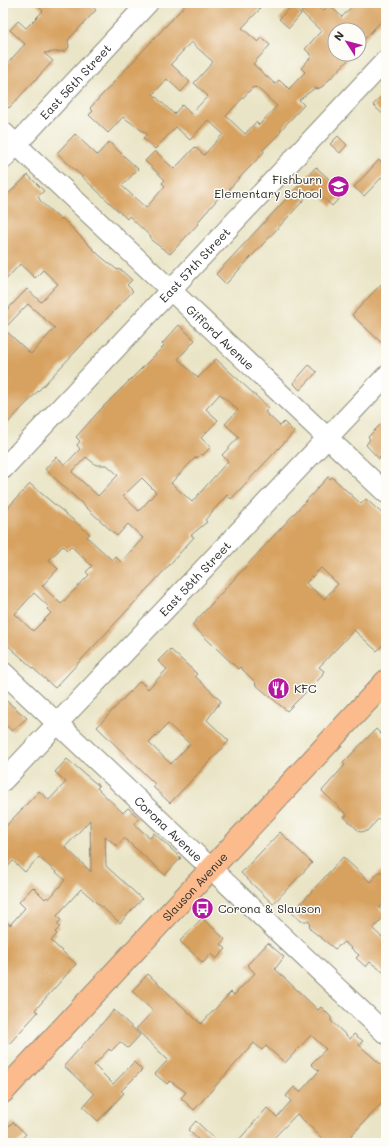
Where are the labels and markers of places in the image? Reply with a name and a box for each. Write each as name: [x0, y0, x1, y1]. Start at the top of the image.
place label: Fishburn Elementary School: [214, 171, 322, 201]
school or university icon: Fishburn Elementary School: [325, 173, 351, 199]
restaurant icon: KFC: [265, 675, 291, 701]
place label: KFC: [294, 680, 317, 696]
bus stop icon: Corona & Slauson: [190, 895, 216, 921]
place label: Corona & Slauson: [218, 900, 321, 916]

